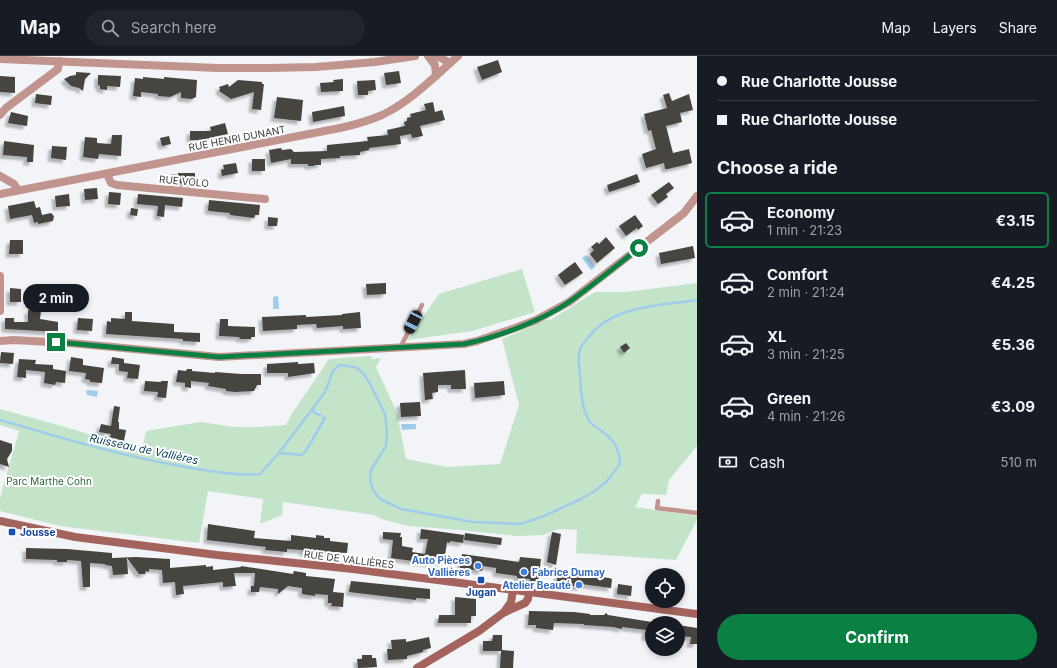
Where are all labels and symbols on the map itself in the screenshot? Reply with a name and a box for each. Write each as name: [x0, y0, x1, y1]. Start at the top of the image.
street label: RUE HENRI DUNANT: [187, 123, 287, 153]
street label: RUE VOLO: [159, 173, 210, 189]
route start: [630, 239, 648, 257]
callout: 2 min: [23, 284, 89, 312]
car: [402, 309, 424, 335]
route end: [47, 333, 65, 351]
water label: Ruisseau de Vallières: [88, 431, 200, 467]
park label: Parc Marthe Cohn: [6, 475, 92, 487]
place label: Jousse: [20, 526, 55, 538]
marker: Jousse: [7, 527, 17, 537]
street label: RUE DE VALLIÈRES: [303, 547, 395, 570]
place label: Auto Pièces Vallières: [412, 554, 470, 578]
marker: Auto Pièces Vallières: [473, 561, 483, 571]
place label: Fabrice Dumay: [532, 566, 605, 579]
marker: Fabrice Dumay: [519, 567, 529, 577]
marker: Jugan: [476, 575, 486, 585]
place label: Atelier Beauté: [502, 579, 571, 591]
marker: Atelier Beauté: [574, 580, 584, 590]
place label: Jugan: [466, 586, 496, 599]

